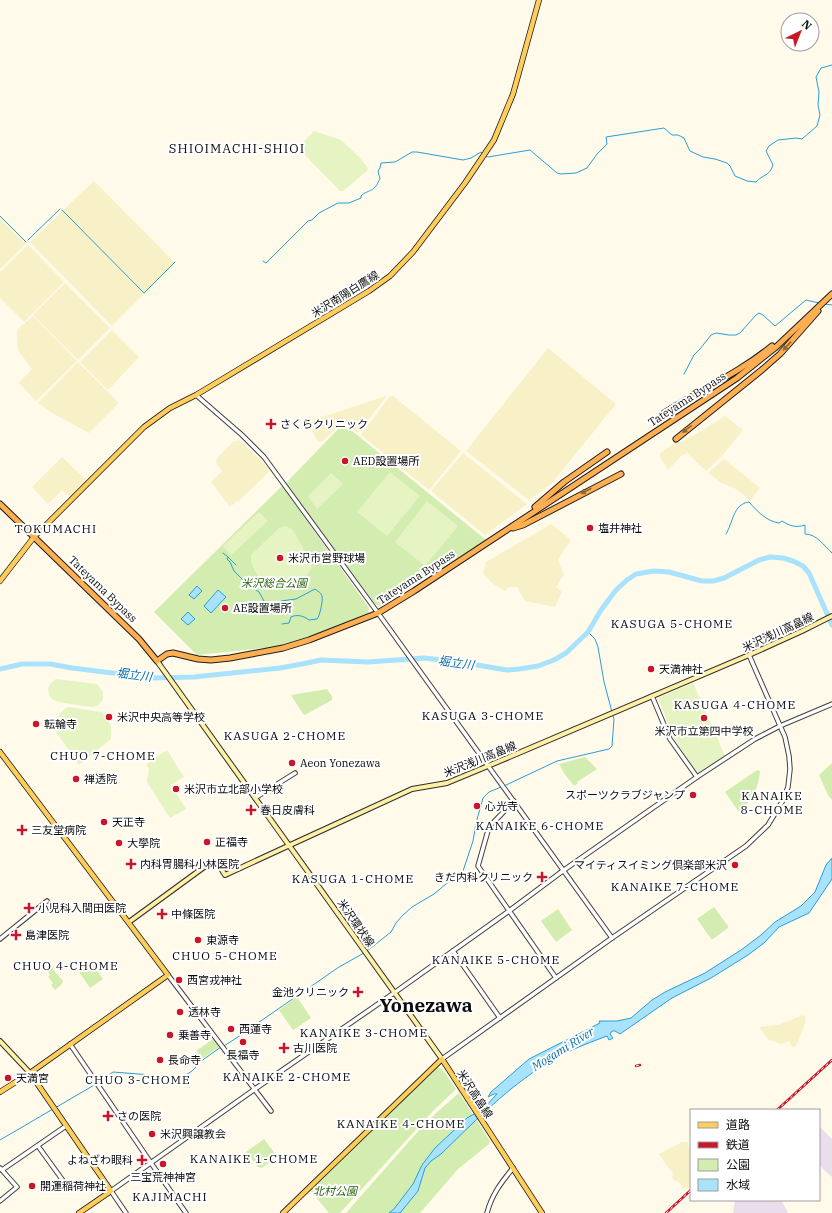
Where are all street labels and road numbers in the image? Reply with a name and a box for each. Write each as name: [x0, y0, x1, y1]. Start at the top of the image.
street label: 米沢南陽白鷹線: [309, 268, 381, 320]
street label: Tateyama Bypass: [646, 369, 728, 429]
street label: Tateyama Bypass: [375, 547, 457, 607]
street label: Tateyama Bypass: [66, 553, 140, 625]
street label: 米沢浅川高畠線: [740, 609, 816, 655]
street label: 米沢浅川高畠線: [442, 738, 518, 780]
street label: 米沢環状線: [334, 896, 378, 950]
street label: 米沢高畠線: [454, 1067, 496, 1121]

